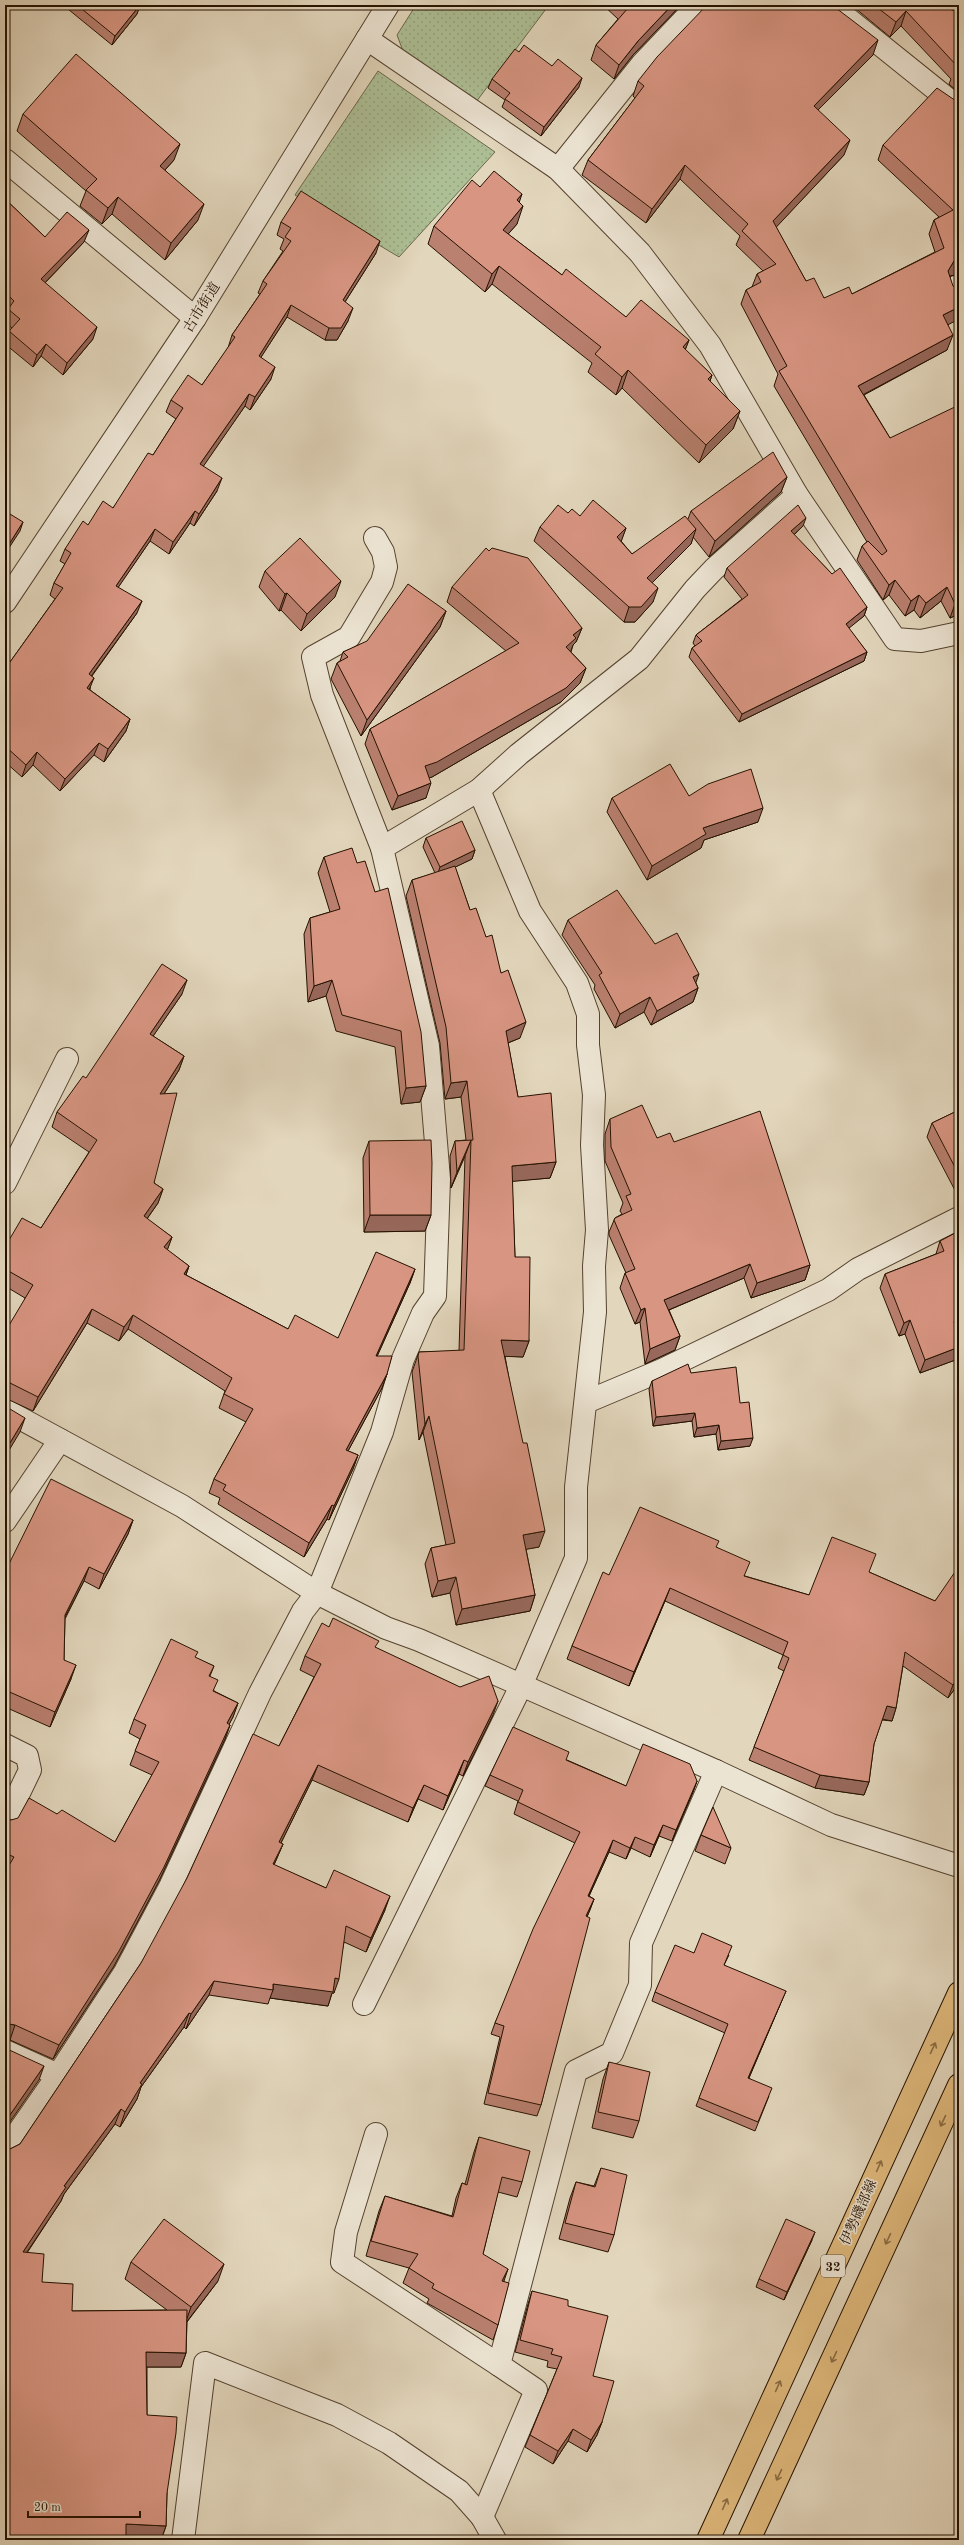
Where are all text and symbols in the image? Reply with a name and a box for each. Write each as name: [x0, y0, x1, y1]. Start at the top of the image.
street label: 古市街道: [180, 280, 223, 335]
one-way arrow: [930, 2042, 937, 2054]
one-way arrow: [939, 2114, 946, 2126]
one-way arrow: [875, 2160, 883, 2172]
street label: 伊勢磯部線: [837, 2177, 880, 2247]
one-way arrow: [884, 2232, 891, 2244]
road number: 32: [821, 2255, 845, 2277]
one-way arrow: [830, 2350, 837, 2362]
one-way arrow: [775, 2381, 783, 2393]
one-way arrow: [775, 2468, 782, 2480]
scale bar: [28, 2493, 140, 2519]
one-way arrow: [721, 2499, 729, 2511]
text: 20 m: [34, 2502, 61, 2514]

